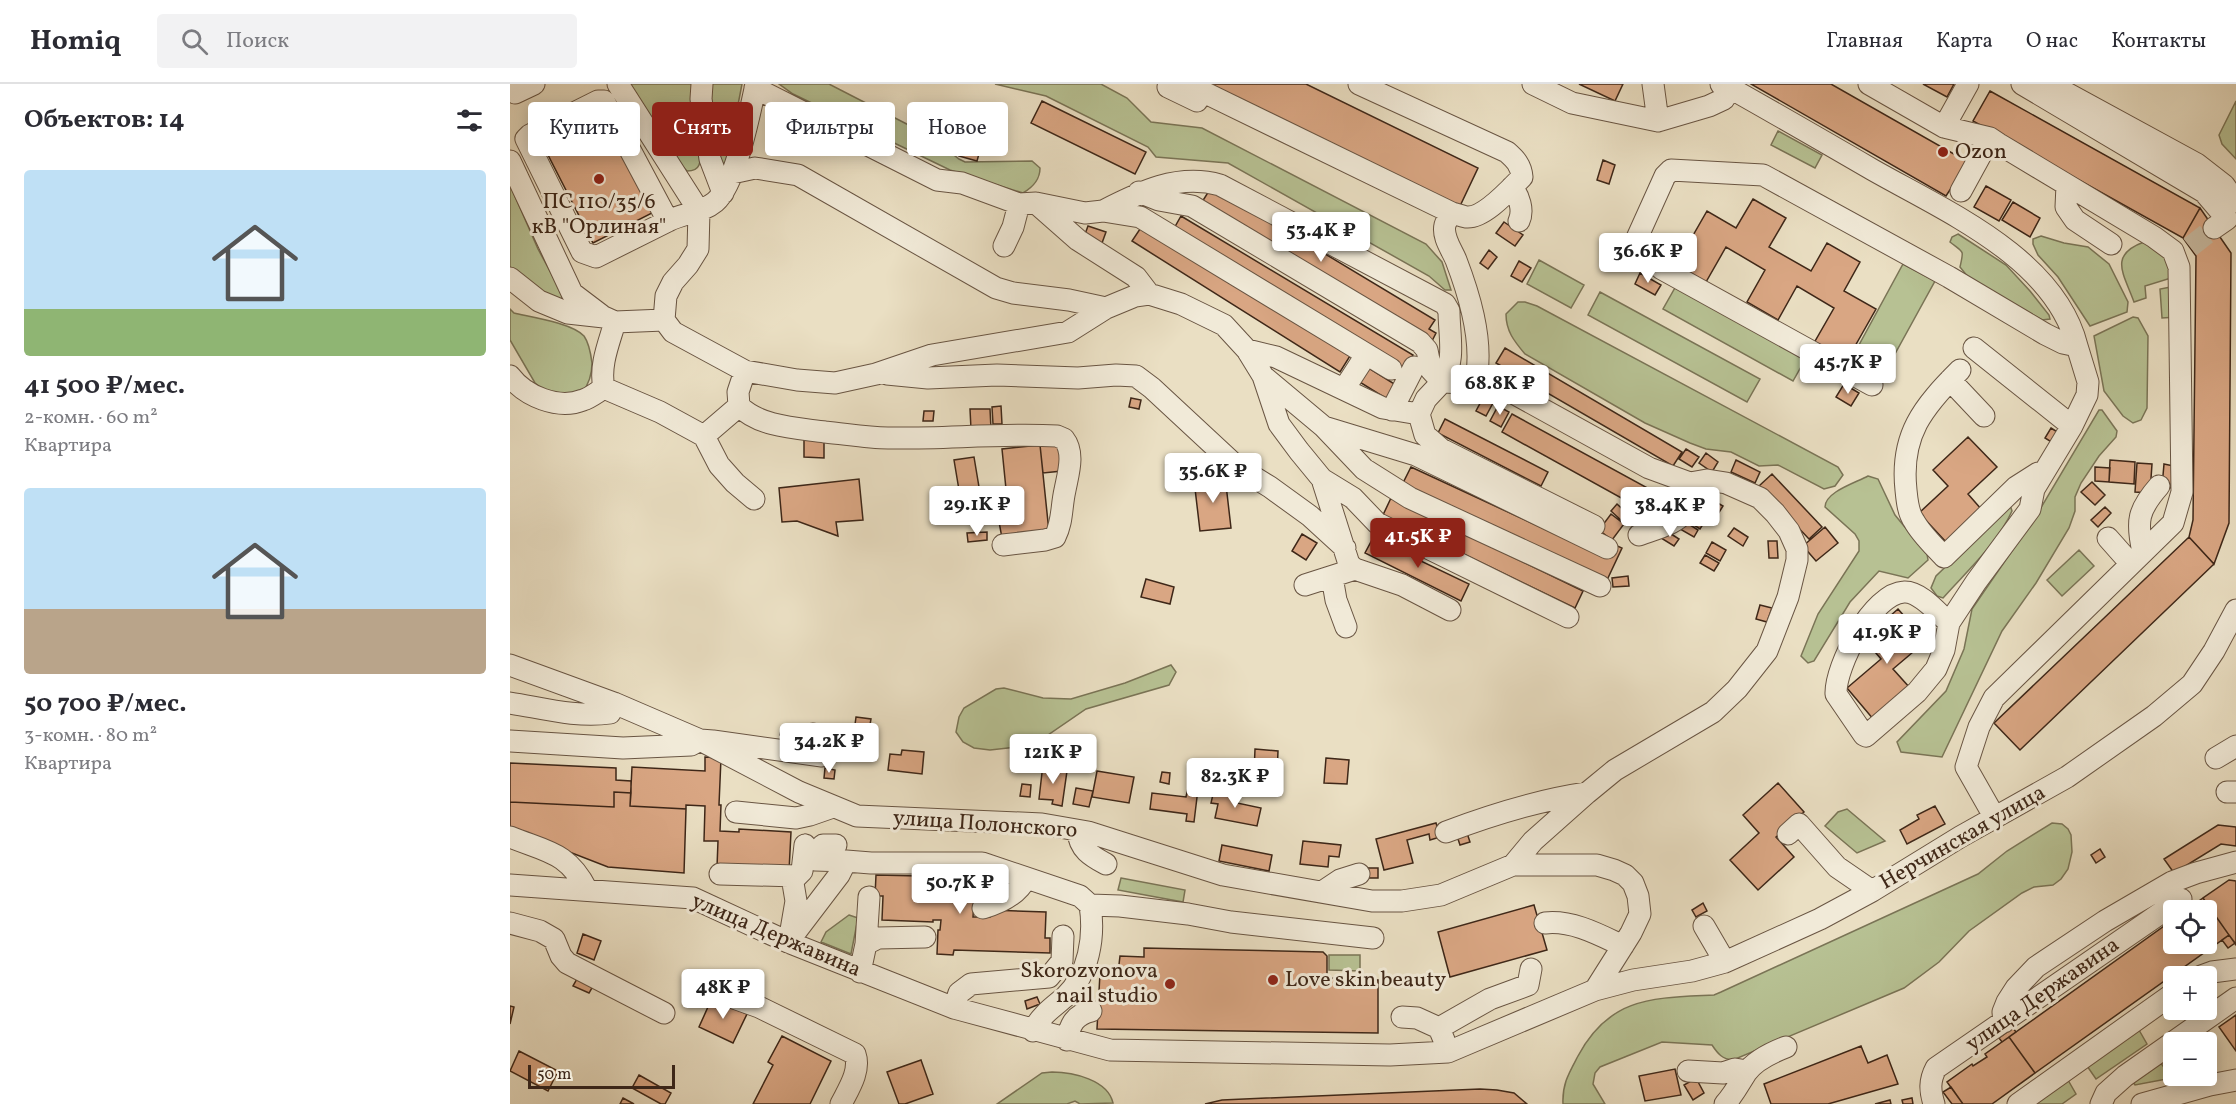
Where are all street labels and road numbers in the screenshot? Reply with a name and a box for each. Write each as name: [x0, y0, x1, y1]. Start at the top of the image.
street label: Нерчинская улица: [1874, 778, 2052, 898]
street label: улица Полонского: [892, 803, 1078, 847]
street label: улица Державина: [686, 886, 866, 986]
street label: улица Державина: [1960, 930, 2126, 1060]

